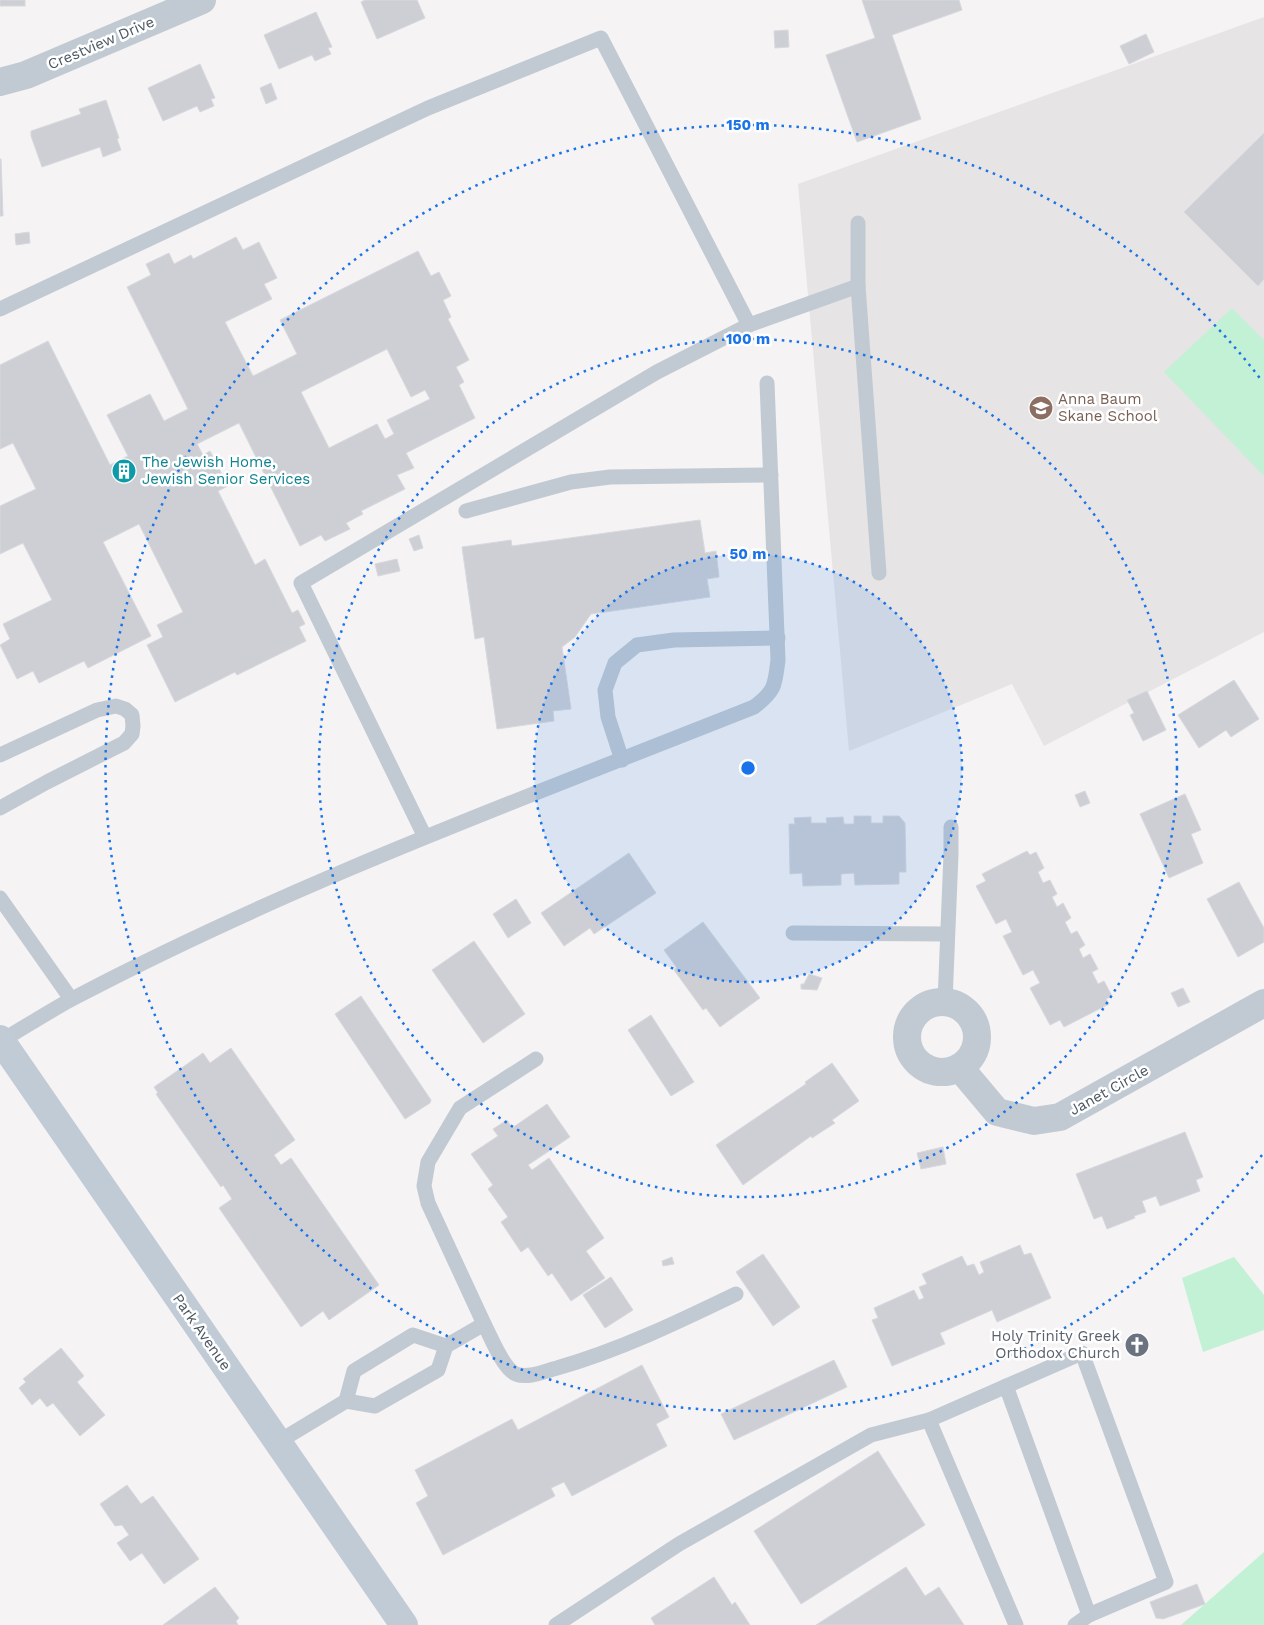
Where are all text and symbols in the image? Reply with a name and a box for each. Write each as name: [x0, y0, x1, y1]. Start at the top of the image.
street label: Crestview Drive: [45, 12, 157, 74]
text: 150 m: [726, 116, 770, 134]
text: 100 m: [726, 330, 770, 348]
place label: Anna Baum Skane School: [1058, 390, 1158, 425]
school or university icon: Anna Baum Skane School: [1028, 395, 1054, 421]
place label: The Jewish Home, Jewish Senior Services: [142, 453, 310, 488]
building icon: The Jewish Home, Jewish Senior Services: [111, 458, 137, 484]
text: 50 m: [730, 545, 766, 563]
centre of rings: [739, 759, 757, 777]
street label: Janet Circle: [1066, 1061, 1152, 1119]
street label: Park Avenue: [169, 1290, 235, 1374]
place label: Holy Trinity Greek Orthodox Church: [991, 1327, 1120, 1362]
church icon: Holy Trinity Greek Orthodox Church: [1124, 1332, 1150, 1358]

